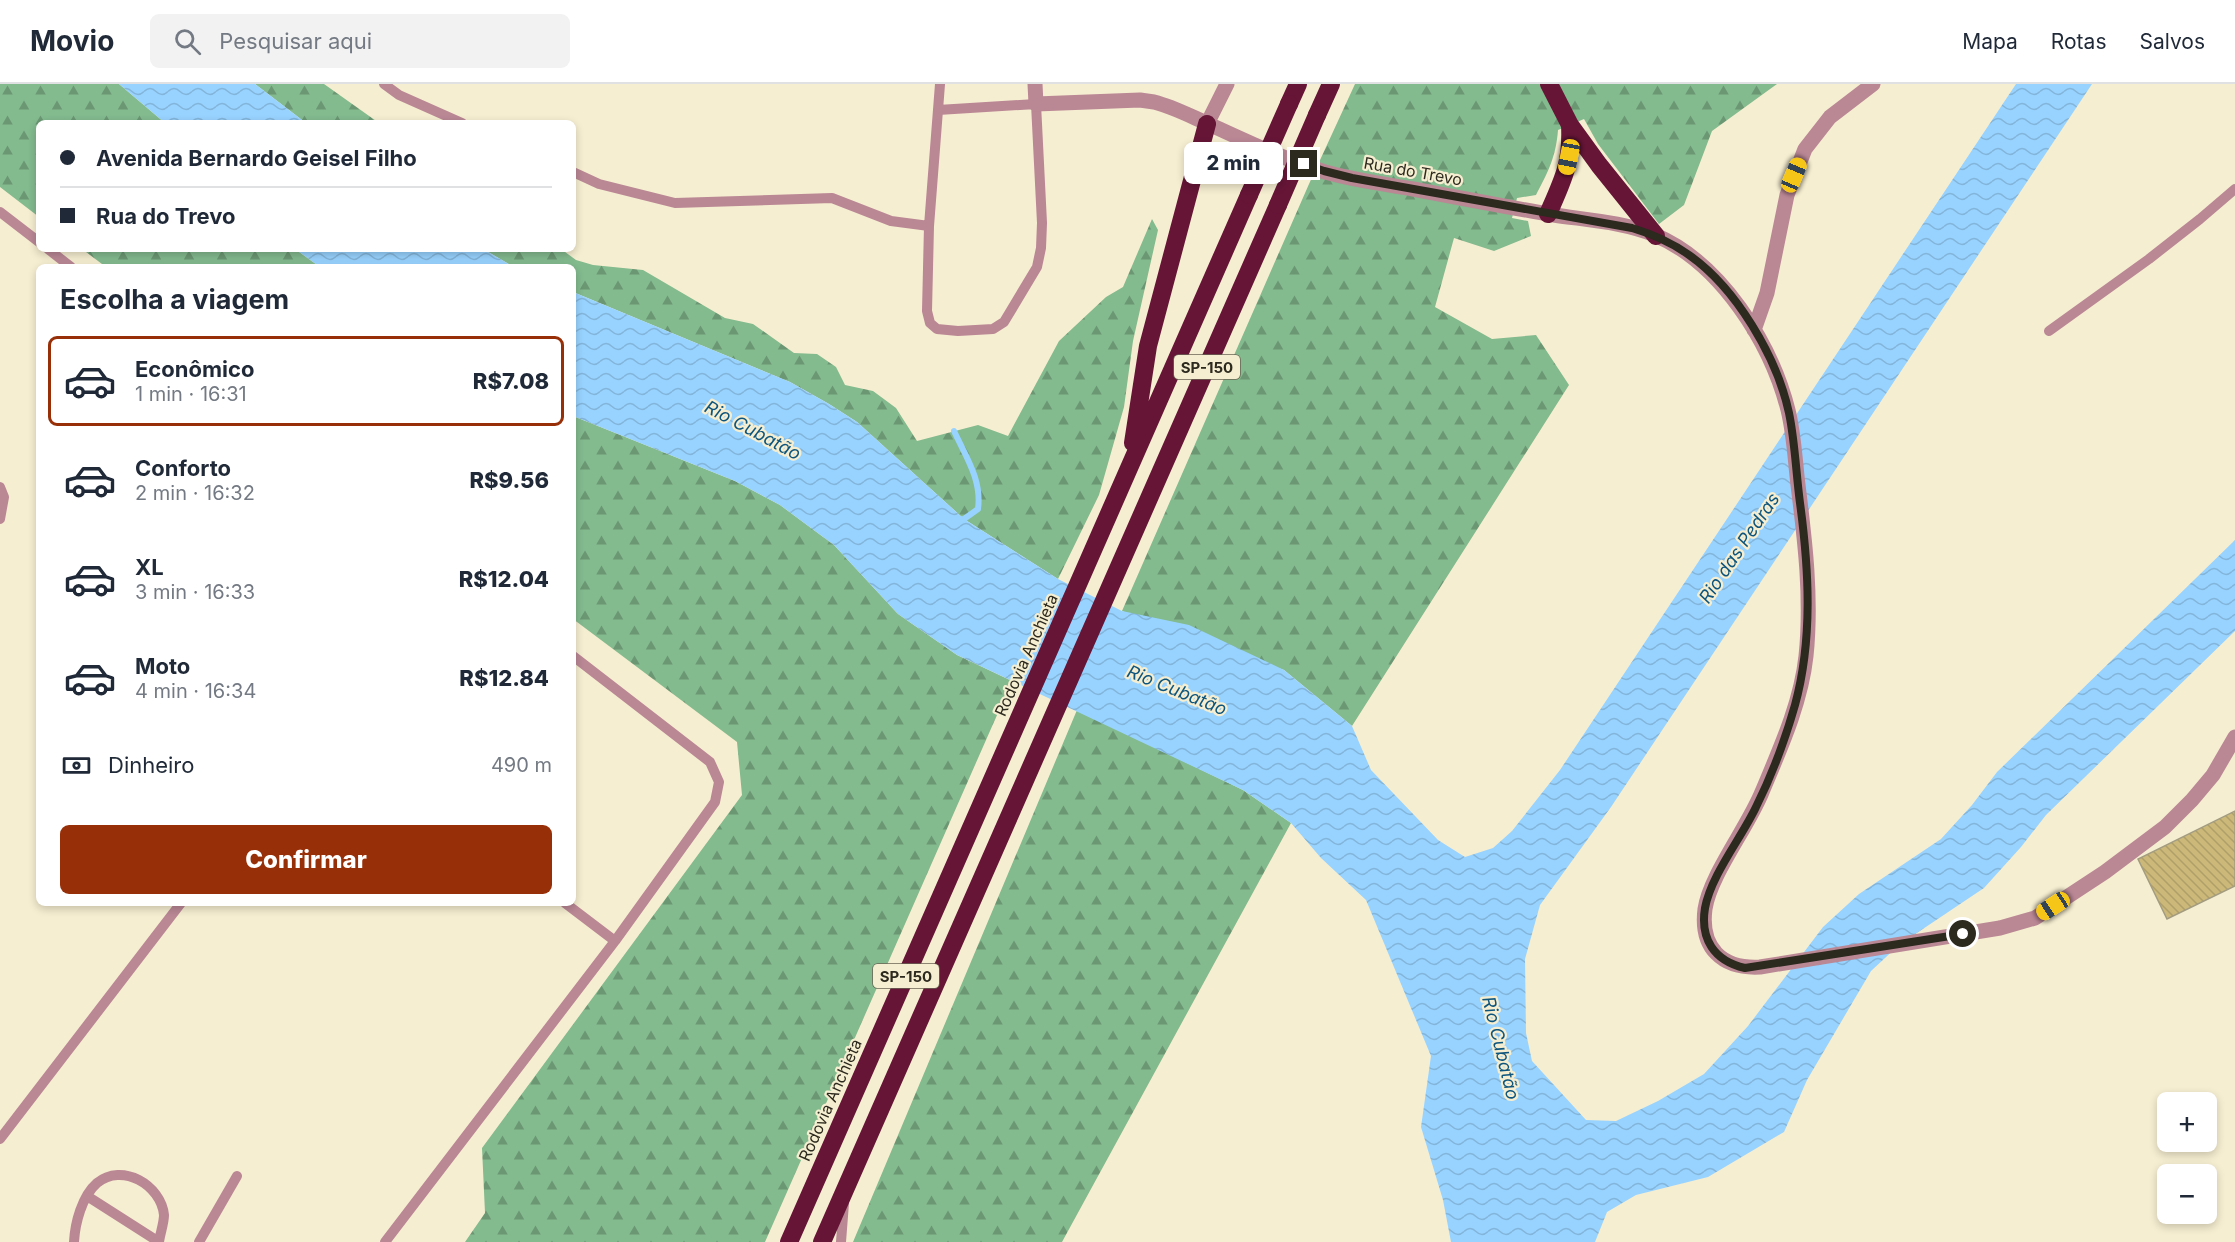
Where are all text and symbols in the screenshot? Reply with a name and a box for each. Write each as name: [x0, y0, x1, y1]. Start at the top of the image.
search box: [150, 14, 570, 68]
text: Movio: [30, 24, 114, 58]
icon: search: [171, 25, 204, 58]
text: Pesquisar aqui: [219, 28, 372, 54]
text: Mapa: [1962, 29, 2018, 54]
text: Rotas: [2051, 29, 2106, 54]
text: Salvos: [2139, 29, 2205, 54]
car: [1557, 138, 1581, 176]
callout: 2 min: [1184, 143, 1283, 185]
text: Avenida Bernardo Geisel Filho: [96, 145, 417, 171]
route end: [1290, 150, 1317, 177]
text: 2 min: [1206, 151, 1261, 175]
street label: Rua do Trevo: [1362, 153, 1464, 189]
car: [1779, 155, 1809, 195]
text: Rua do Trevo: [96, 203, 236, 229]
text: Escolha a viagem: [60, 283, 289, 316]
icon: car: [63, 354, 117, 408]
road number: SP-150: [1174, 355, 1240, 379]
text: Econômico: [135, 356, 254, 382]
text: R$7.08: [473, 368, 549, 394]
text: 1 min · 16:31: [135, 382, 247, 406]
water label: Rio Cubatão: [701, 396, 805, 464]
icon: car: [63, 453, 117, 507]
text: Conforto: [135, 455, 231, 481]
text: R$9.56: [469, 467, 549, 493]
text: 2 min · 16:32: [135, 481, 255, 505]
water label: Rio das Pedras: [1694, 489, 1784, 607]
icon: car: [63, 552, 117, 606]
text: XL: [135, 554, 164, 580]
text: R$12.04: [459, 566, 549, 592]
text: 3 min · 16:33: [135, 580, 255, 604]
street label: Rodovia Anchieta: [990, 591, 1062, 719]
icon: car: [63, 651, 117, 705]
text: Moto: [135, 653, 190, 679]
water label: Rio Cubatão: [1124, 660, 1230, 720]
text: R$12.84: [459, 665, 549, 691]
text: 4 min · 16:34: [135, 679, 256, 703]
icon: cash: [60, 749, 93, 782]
text: Dinheiro: [108, 752, 194, 778]
text: 490 m: [491, 753, 552, 777]
button: Confirmar: [60, 825, 552, 894]
car: [2033, 889, 2073, 923]
route start: [1949, 920, 1976, 947]
road number: SP-150: [873, 964, 939, 988]
water label: Rio Cubatão: [1478, 994, 1524, 1102]
street label: Rodovia Anchieta: [794, 1036, 866, 1164]
map controls: [2157, 1092, 2217, 1224]
button: +: [2157, 1092, 2217, 1152]
button: −: [2157, 1164, 2217, 1224]

